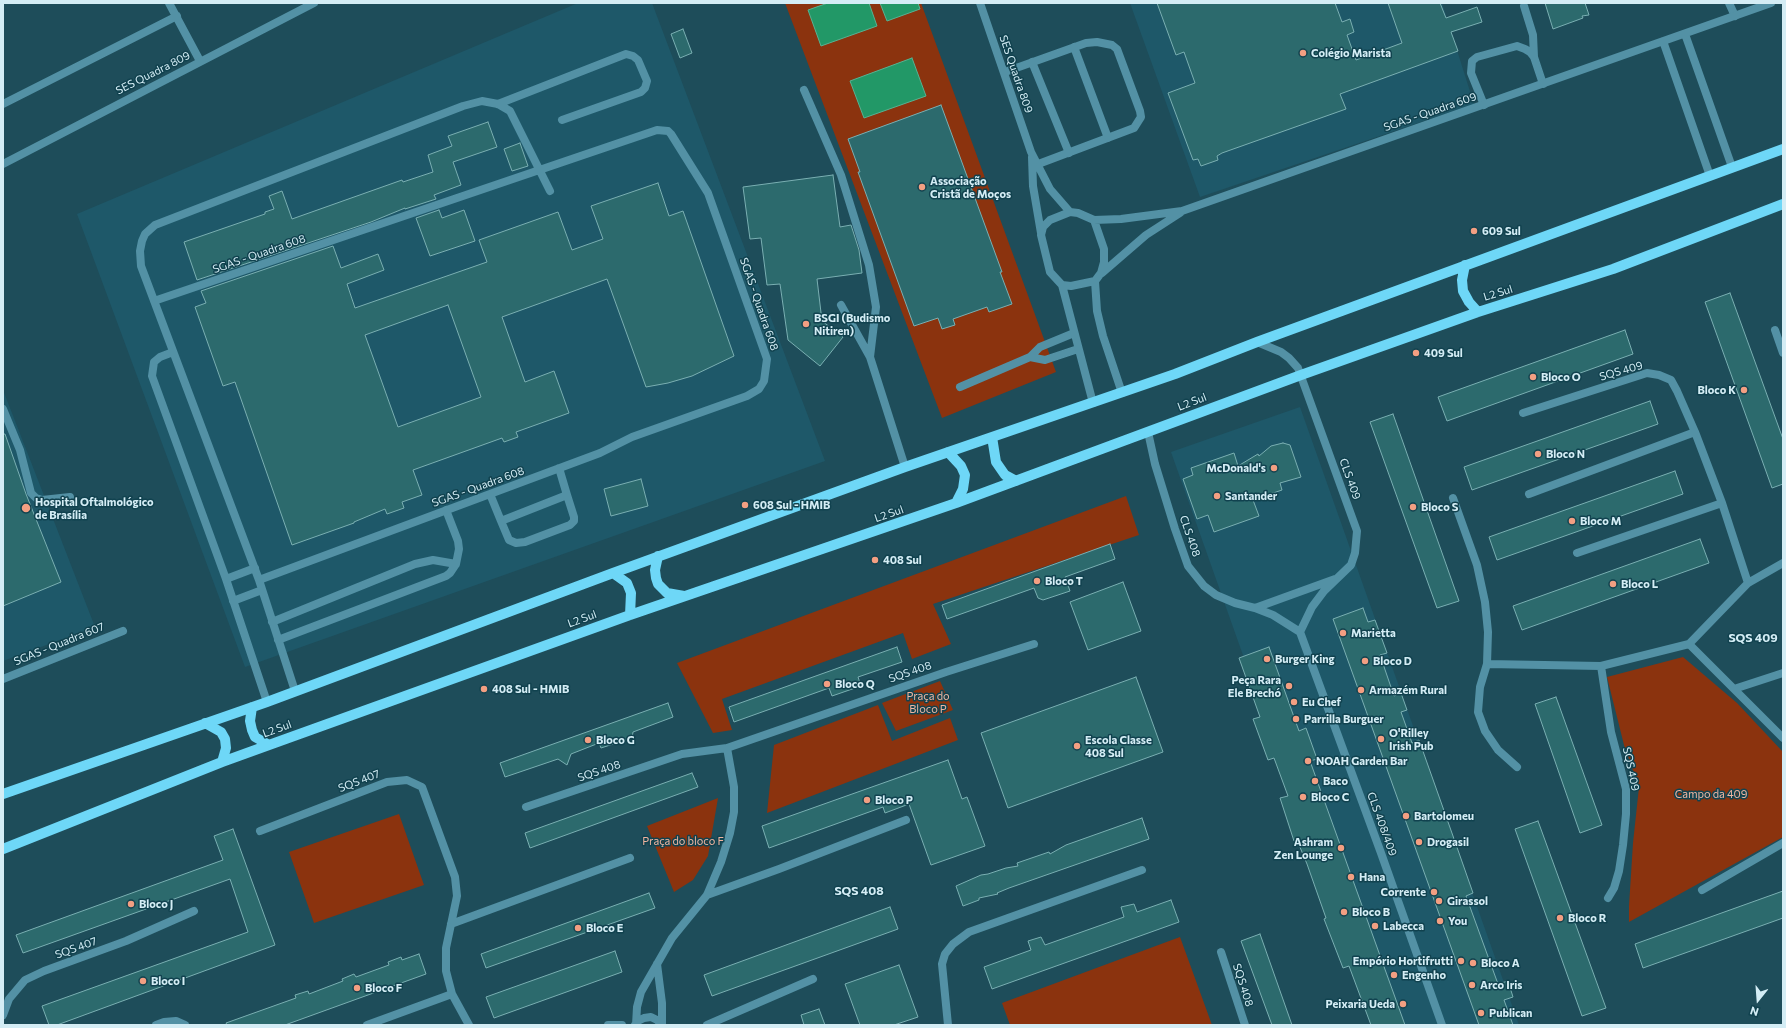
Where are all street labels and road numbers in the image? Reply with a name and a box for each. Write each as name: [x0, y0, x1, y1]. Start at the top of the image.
street label: SES Quadra 809: [997, 33, 1035, 115]
street label: SES Quadra 809: [114, 49, 192, 97]
street label: SGAS - Quadra 609: [1382, 90, 1478, 134]
street label: SGAS - Quadra 608: [211, 232, 307, 276]
street label: SGAS - Quadra 608: [737, 256, 781, 352]
street label: L2 Sul: [1482, 282, 1514, 304]
street label: SQS 409: [1598, 359, 1644, 383]
street label: L2 Sul: [1176, 390, 1208, 414]
street label: CLS 409: [1336, 457, 1364, 501]
street label: SGAS - Quadra 608: [430, 464, 526, 510]
street label: L2 Sul: [873, 503, 905, 525]
street label: CLS 408: [1177, 514, 1203, 558]
street label: L2 Sul: [566, 608, 598, 630]
street label: SGAS - Quadra 607: [12, 620, 106, 668]
street label: SQS 408: [887, 659, 933, 685]
street label: L2 Sul: [261, 718, 293, 740]
street label: SQS 409: [1620, 746, 1642, 792]
street label: SQS 408: [576, 758, 622, 784]
street label: SQS 407: [336, 767, 382, 795]
street label: CLS 408/409: [1364, 790, 1400, 858]
street label: SQS 407: [53, 934, 99, 962]
street label: SQS 408: [1230, 962, 1256, 1008]

